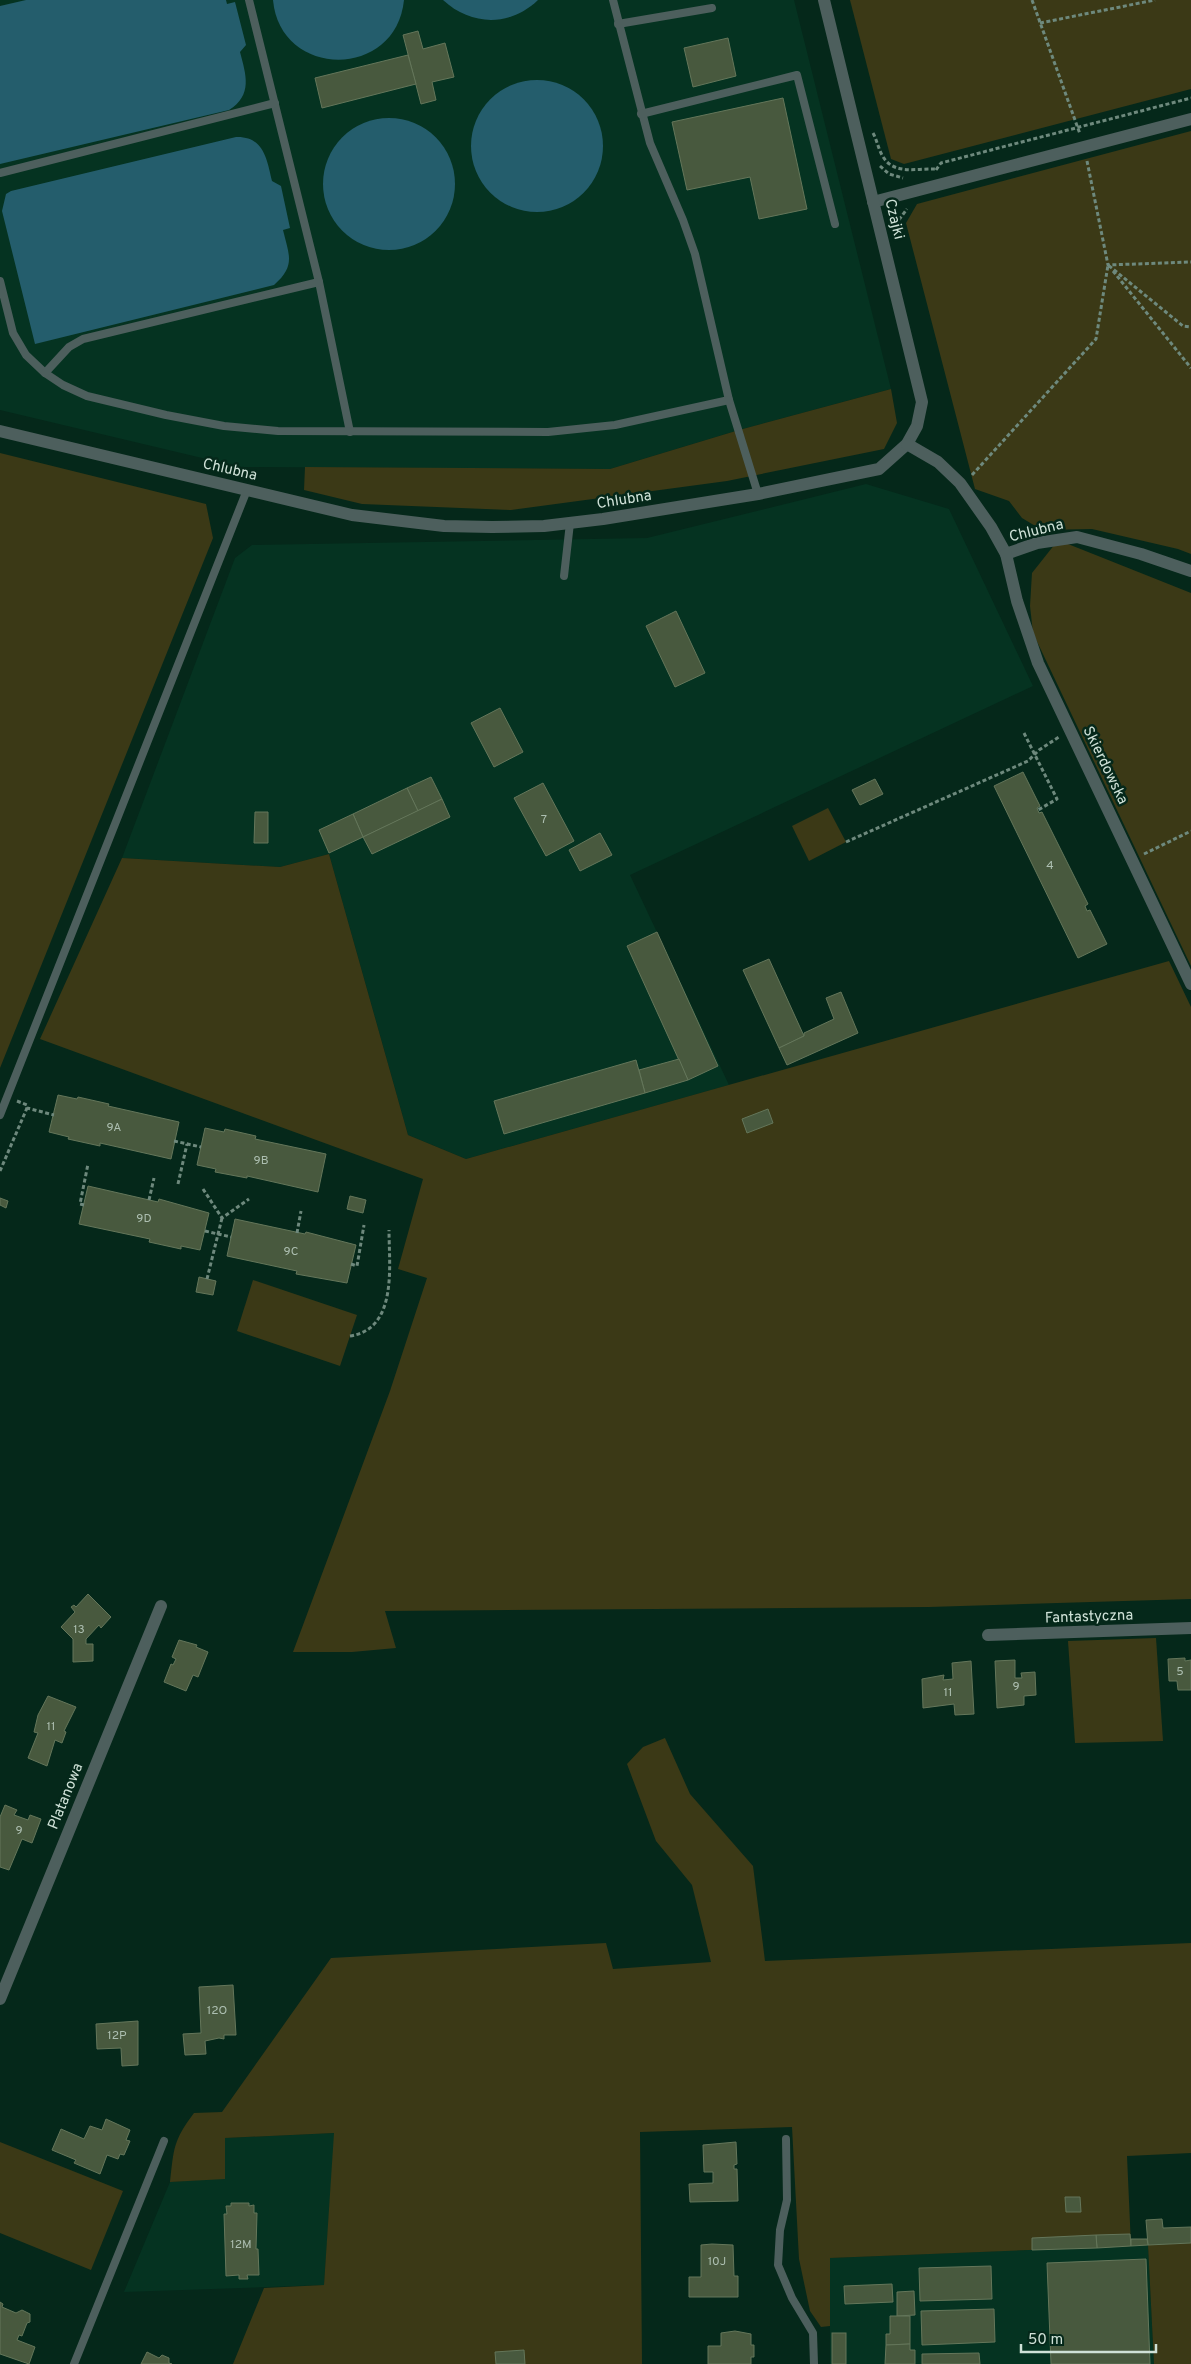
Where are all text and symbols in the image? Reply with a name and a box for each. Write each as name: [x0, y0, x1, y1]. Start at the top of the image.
street label: Czajki: [879, 197, 908, 242]
street label: Chlubna: [201, 455, 259, 486]
street label: Chlubna: [595, 487, 653, 514]
street label: Chlubna: [1007, 516, 1065, 547]
street label: Skierdowska: [1078, 724, 1132, 808]
house number: 7: [541, 812, 547, 828]
house number: 4: [1046, 858, 1054, 874]
house number: 9A: [107, 1120, 121, 1136]
house number: 9B: [253, 1153, 269, 1169]
house number: 9D: [136, 1211, 152, 1227]
house number: 9C: [284, 1244, 299, 1260]
street label: Fantastyczna: [1045, 1606, 1134, 1629]
house number: 13: [73, 1622, 85, 1638]
house number: 5: [1176, 1664, 1184, 1680]
house number: 9: [1012, 1679, 1020, 1695]
house number: 11: [944, 1685, 952, 1701]
house number: 11: [47, 1719, 55, 1735]
street label: Platanowa: [44, 1761, 88, 1833]
house number: 9: [15, 1823, 23, 1839]
house number: 12O: [207, 2003, 227, 2019]
house number: 12P: [107, 2028, 127, 2044]
house number: 12M: [230, 2237, 252, 2253]
house number: 10J: [708, 2254, 726, 2270]
scale bar: [1021, 2322, 1156, 2354]
text: 50 m: [1028, 2331, 1063, 2350]

